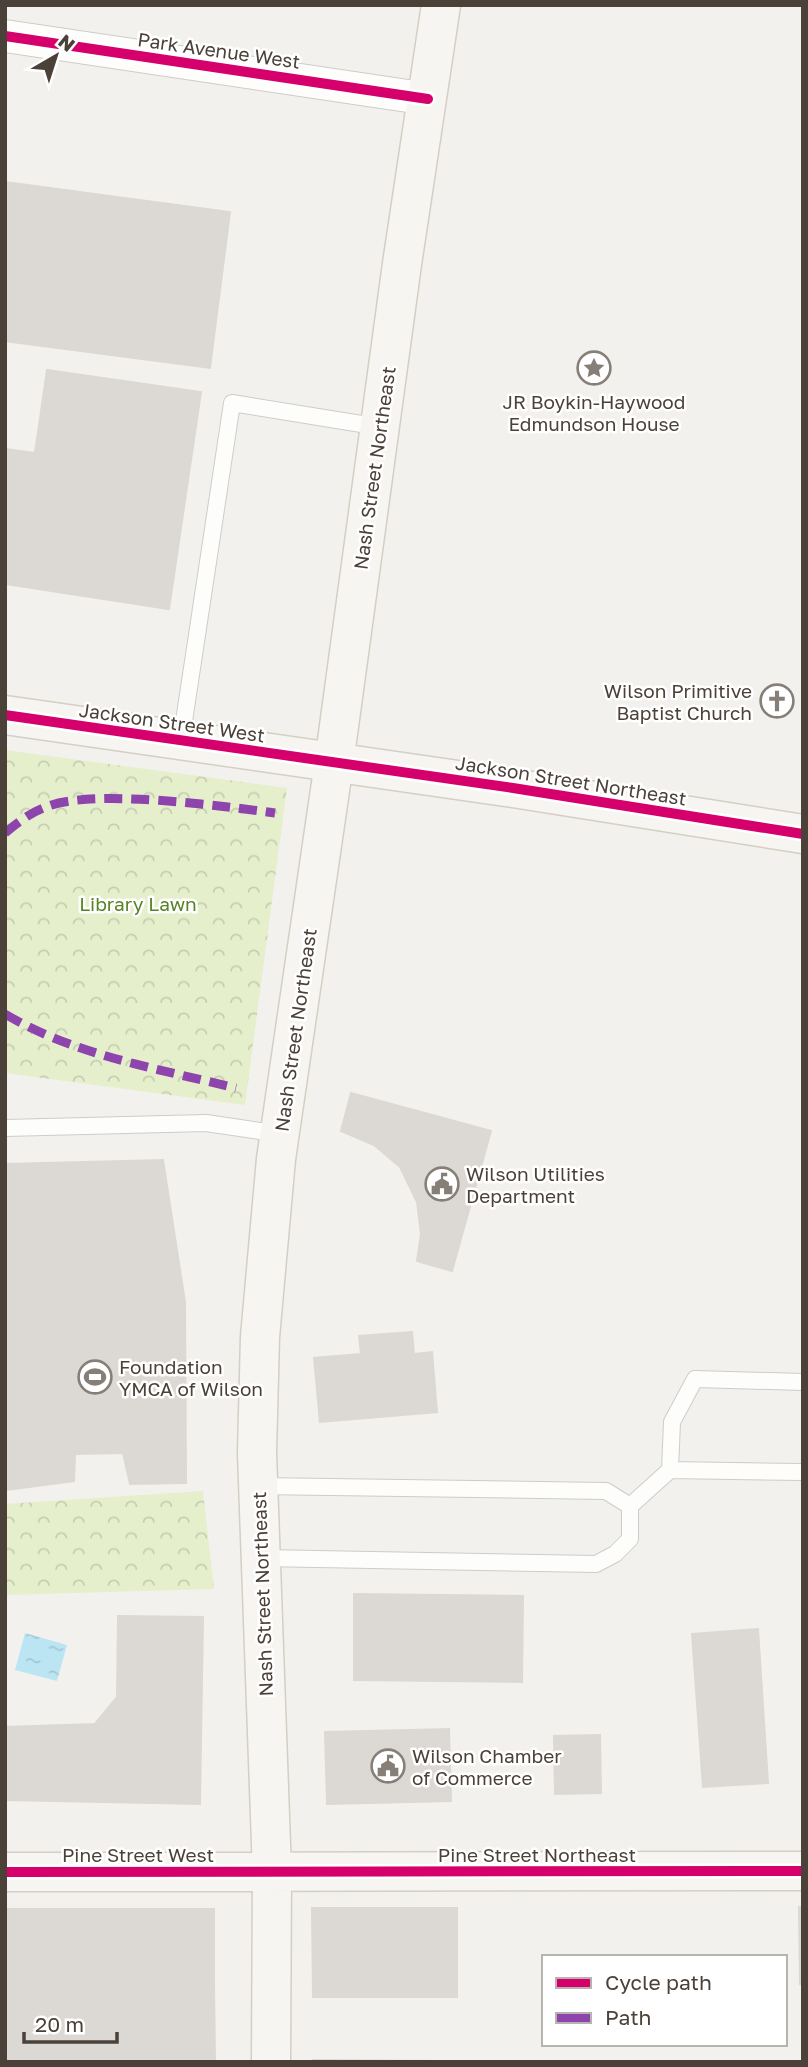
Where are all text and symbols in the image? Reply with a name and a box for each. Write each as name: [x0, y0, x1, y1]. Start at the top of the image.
north arrow: [21, 21, 91, 91]
street label: Park Avenue West: [136, 27, 302, 73]
text: N: [54, 29, 80, 56]
place icon: JR Boykin-Haywood Edmundson House: [575, 349, 613, 387]
street label: Nash Street Northeast: [348, 365, 400, 571]
place label: JR Boykin-Haywood Edmundson House: [503, 390, 685, 435]
place label: Wilson Primitive Baptist Church: [604, 679, 752, 724]
church icon: Wilson Primitive Baptist Church: [758, 682, 796, 720]
street label: Jackson Street West: [78, 698, 266, 746]
street label: Jackson Street Northeast: [454, 750, 688, 810]
park label: Library Lawn: [79, 892, 197, 915]
street label: Nash Street Northeast: [269, 927, 321, 1133]
place label: Wilson Utilities Department: [466, 1162, 605, 1207]
public building icon: Wilson Utilities Department: [423, 1165, 461, 1203]
place label: Foundation YMCA of Wilson: [119, 1355, 263, 1400]
sports icon: Foundation YMCA of Wilson: [76, 1358, 114, 1396]
street label: Nash Street Northeast: [247, 1491, 277, 1697]
place label: Wilson Chamber of Commerce: [412, 1744, 562, 1789]
public building icon: Wilson Chamber of Commerce: [369, 1747, 407, 1785]
street label: Pine Street West: [62, 1843, 214, 1866]
street label: Pine Street Northeast: [438, 1843, 636, 1866]
legend: [542, 1955, 787, 2046]
text: Cycle path: [605, 1969, 712, 1995]
scale bar: [24, 2000, 117, 2044]
text: Path: [605, 2004, 652, 2030]
text: 20 m: [35, 2011, 84, 2037]

